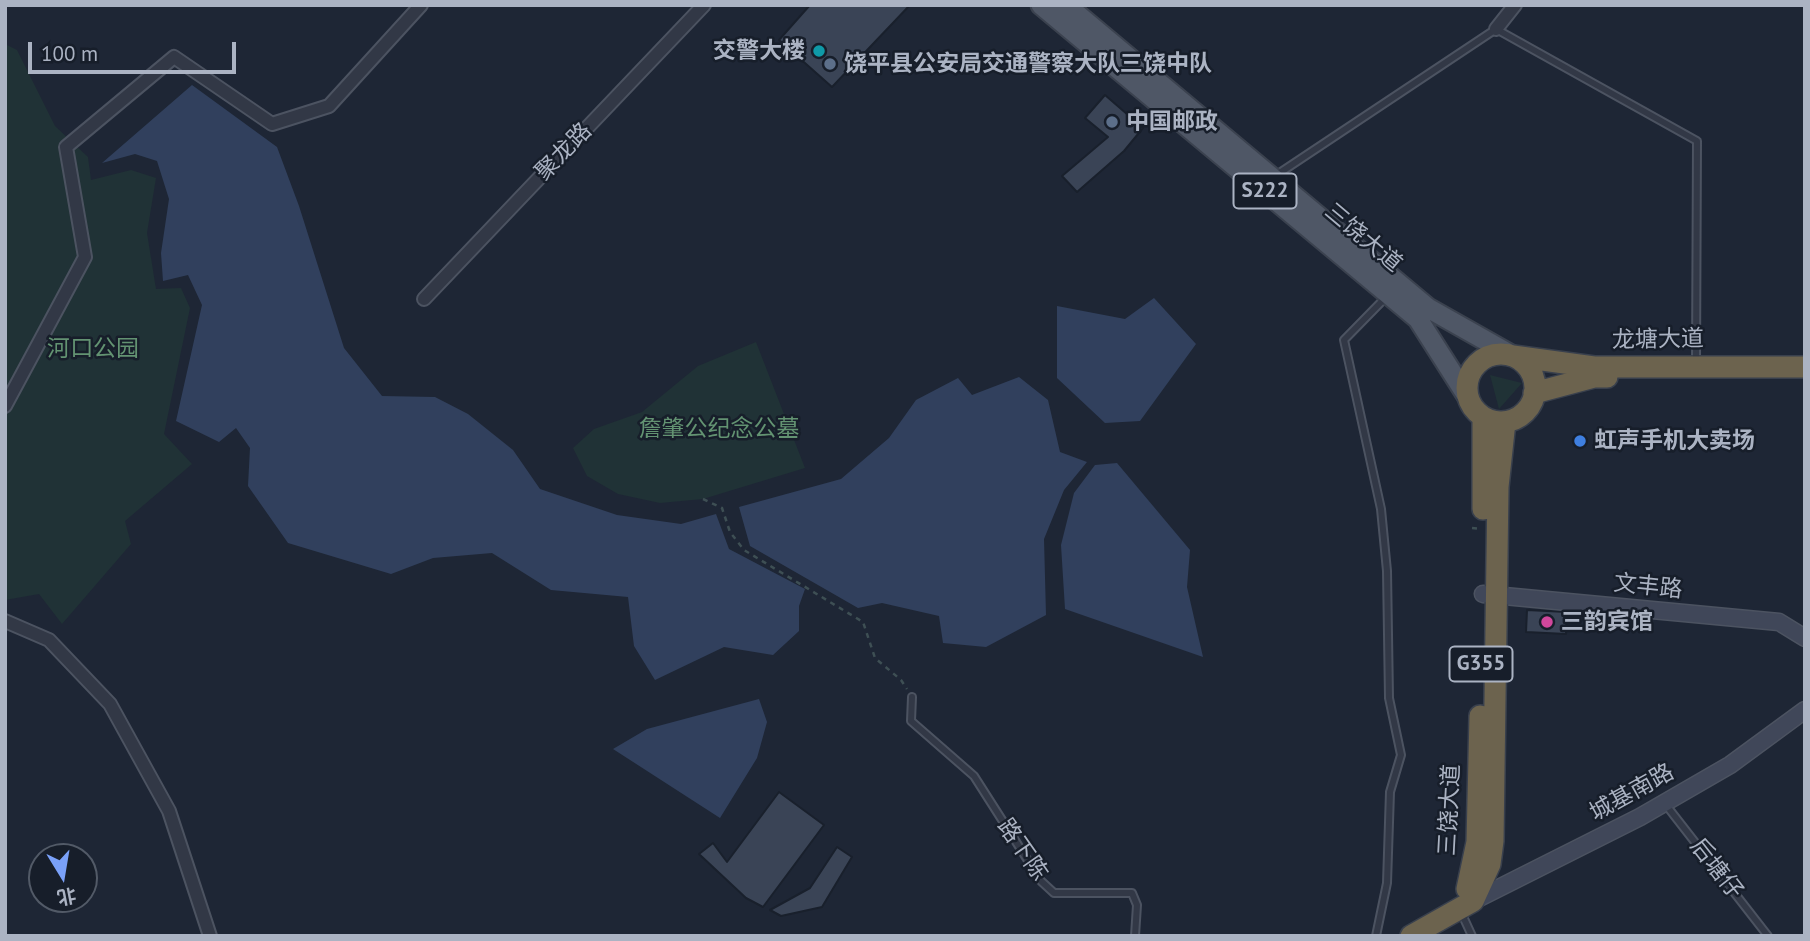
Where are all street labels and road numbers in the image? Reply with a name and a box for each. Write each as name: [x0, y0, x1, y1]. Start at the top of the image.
street label: 聚龙路: [530, 118, 598, 186]
road number: S222: [1234, 174, 1296, 208]
street label: 三饶大道: [1319, 198, 1407, 278]
street label: 龙塘大道: [1612, 325, 1704, 355]
street label: 文丰路: [1612, 570, 1684, 604]
road number: G355: [1450, 646, 1512, 682]
street label: 城基南路: [1585, 759, 1679, 827]
street label: 三饶大道: [1434, 763, 1466, 857]
street label: 路下陈: [991, 814, 1053, 886]
street label: 后塘仔: [1684, 833, 1748, 905]

